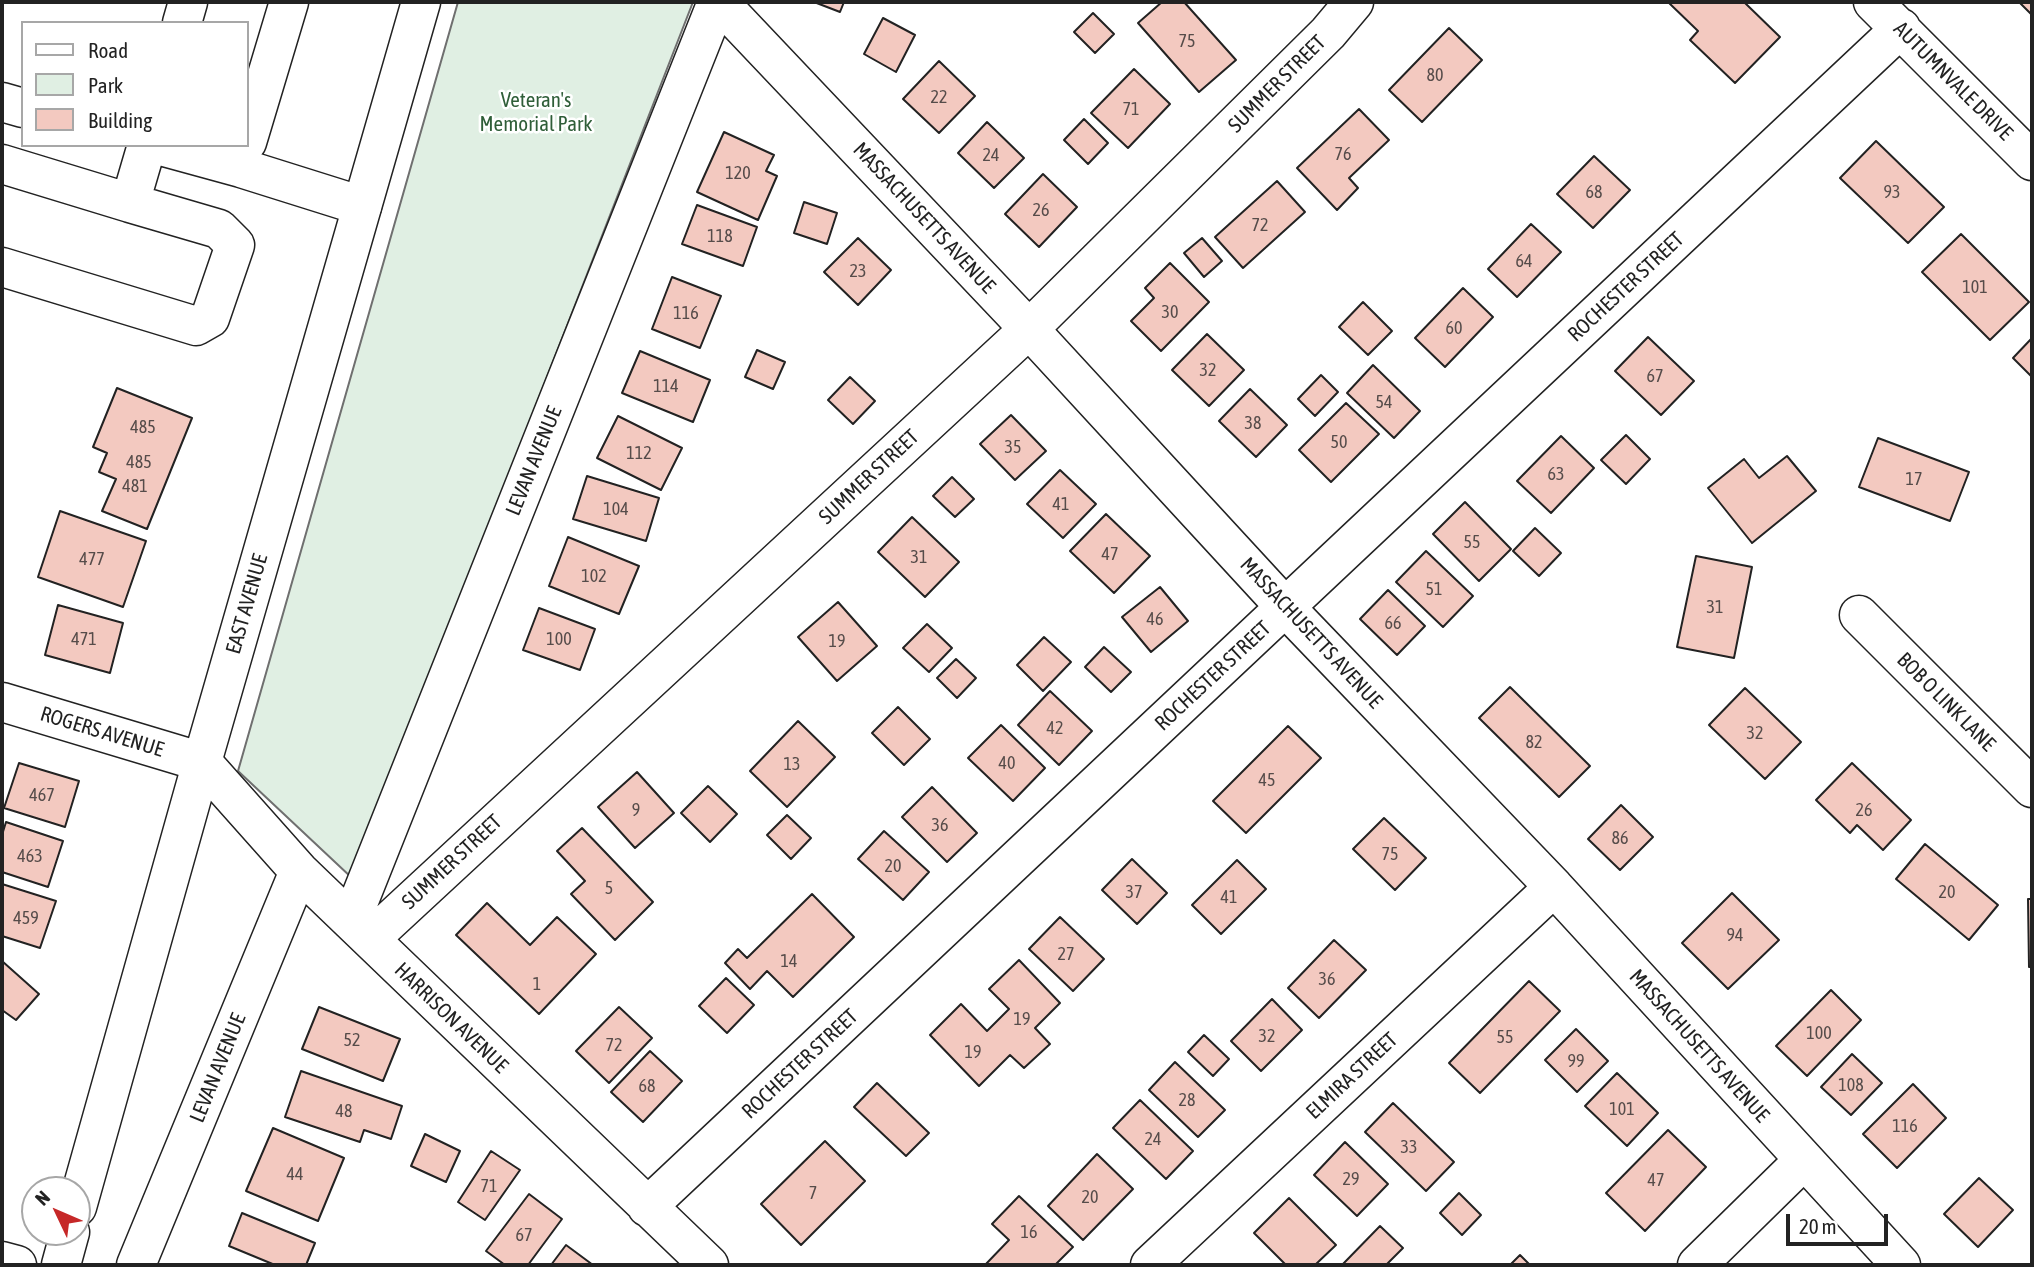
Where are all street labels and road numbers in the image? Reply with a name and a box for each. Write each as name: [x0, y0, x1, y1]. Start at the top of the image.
street label: AUTUMNVALE DRIVE: [1888, 16, 2018, 146]
street label: SUMMER STREET: [1223, 30, 1331, 138]
street label: MASSACHUSETTS AVENUE: [848, 137, 1000, 299]
street label: ROCHESTER STREET: [1563, 227, 1689, 347]
street label: LEVAN AVENUE: [501, 403, 567, 519]
street label: SUMMER STREET: [814, 424, 924, 530]
street label: EAST AVENUE: [221, 551, 273, 657]
street label: MASSACHUSETTS AVENUE: [1235, 552, 1387, 714]
street label: ROCHESTER STREET: [1150, 616, 1276, 736]
street label: BOB O LINK LANE: [1891, 647, 2001, 757]
street label: ROGERS AVENUE: [37, 701, 167, 763]
street label: SUMMER STREET: [397, 809, 507, 915]
street label: HARRISON AVENUE: [389, 958, 513, 1078]
street label: MASSACHUSETTS AVENUE: [1624, 964, 1774, 1128]
street label: ROCHESTER STREET: [737, 1004, 863, 1124]
street label: LEVAN AVENUE: [185, 1010, 251, 1126]
street label: ELMIRA STREET: [1301, 1027, 1403, 1125]

